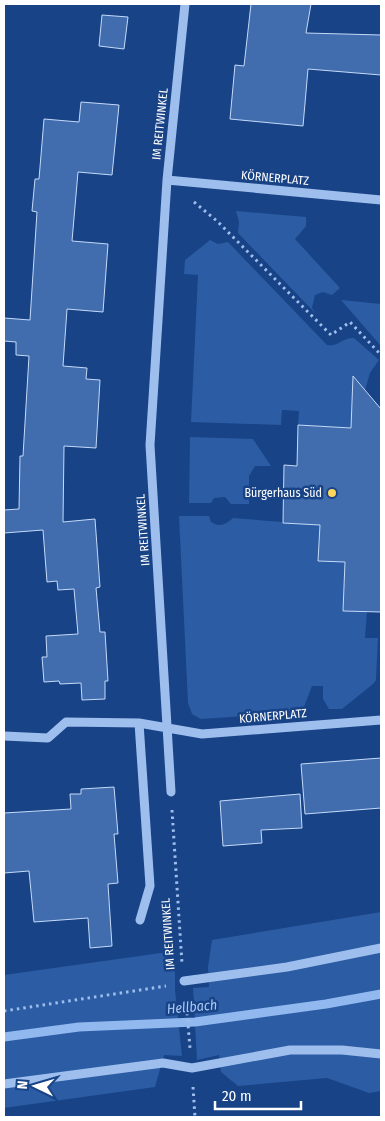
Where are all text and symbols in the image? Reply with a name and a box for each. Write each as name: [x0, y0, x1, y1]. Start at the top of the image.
street label: IM REITWINKEL: [149, 87, 171, 161]
street label: KÖRNERPLATZ: [241, 166, 310, 188]
place label: Bürgerhaus Süd: [244, 486, 322, 500]
marker: Bürgerhaus Süd: [326, 487, 338, 499]
street label: IM REITWINKEL: [133, 493, 152, 566]
street label: KÖRNERPLATZ: [238, 704, 308, 726]
street label: IM REITWINKEL: [158, 897, 177, 970]
water label: Hellbach: [166, 996, 218, 1018]
north arrow: [10, 1061, 60, 1111]
scale bar: [215, 1078, 301, 1110]
text: N: [14, 1080, 31, 1090]
text: 20 m: [222, 1087, 252, 1105]

